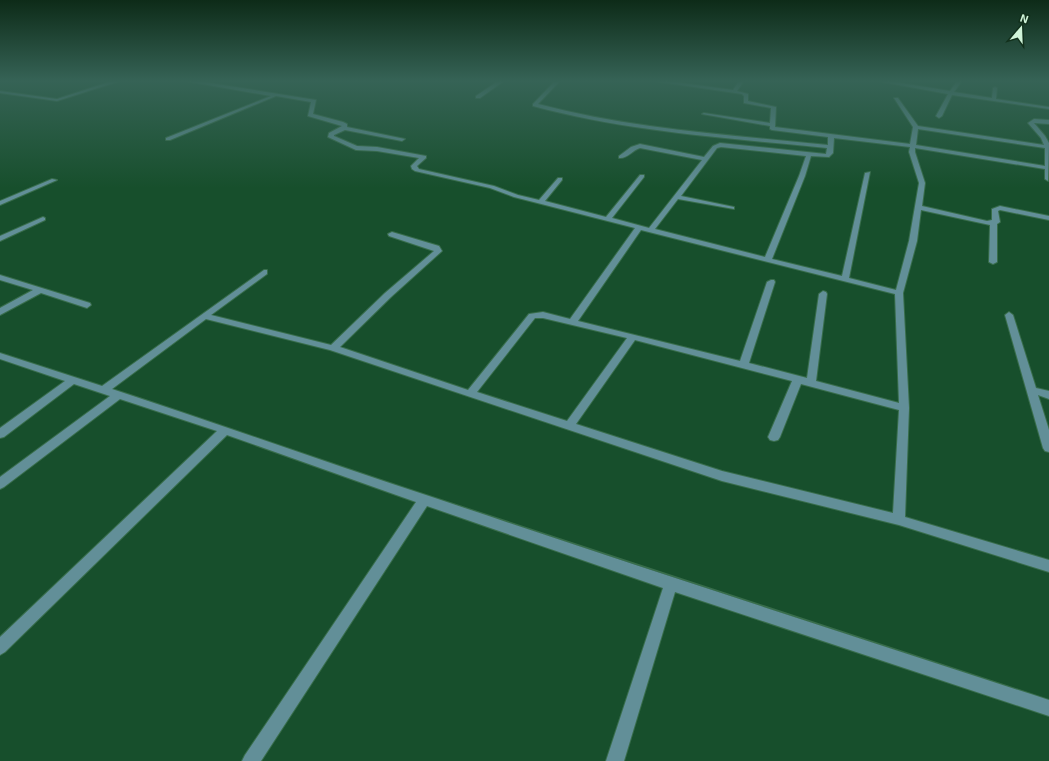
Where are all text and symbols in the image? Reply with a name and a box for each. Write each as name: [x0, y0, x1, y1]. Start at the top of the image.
north arrow: [1001, 8, 1041, 48]
text: N: [1019, 11, 1030, 26]

